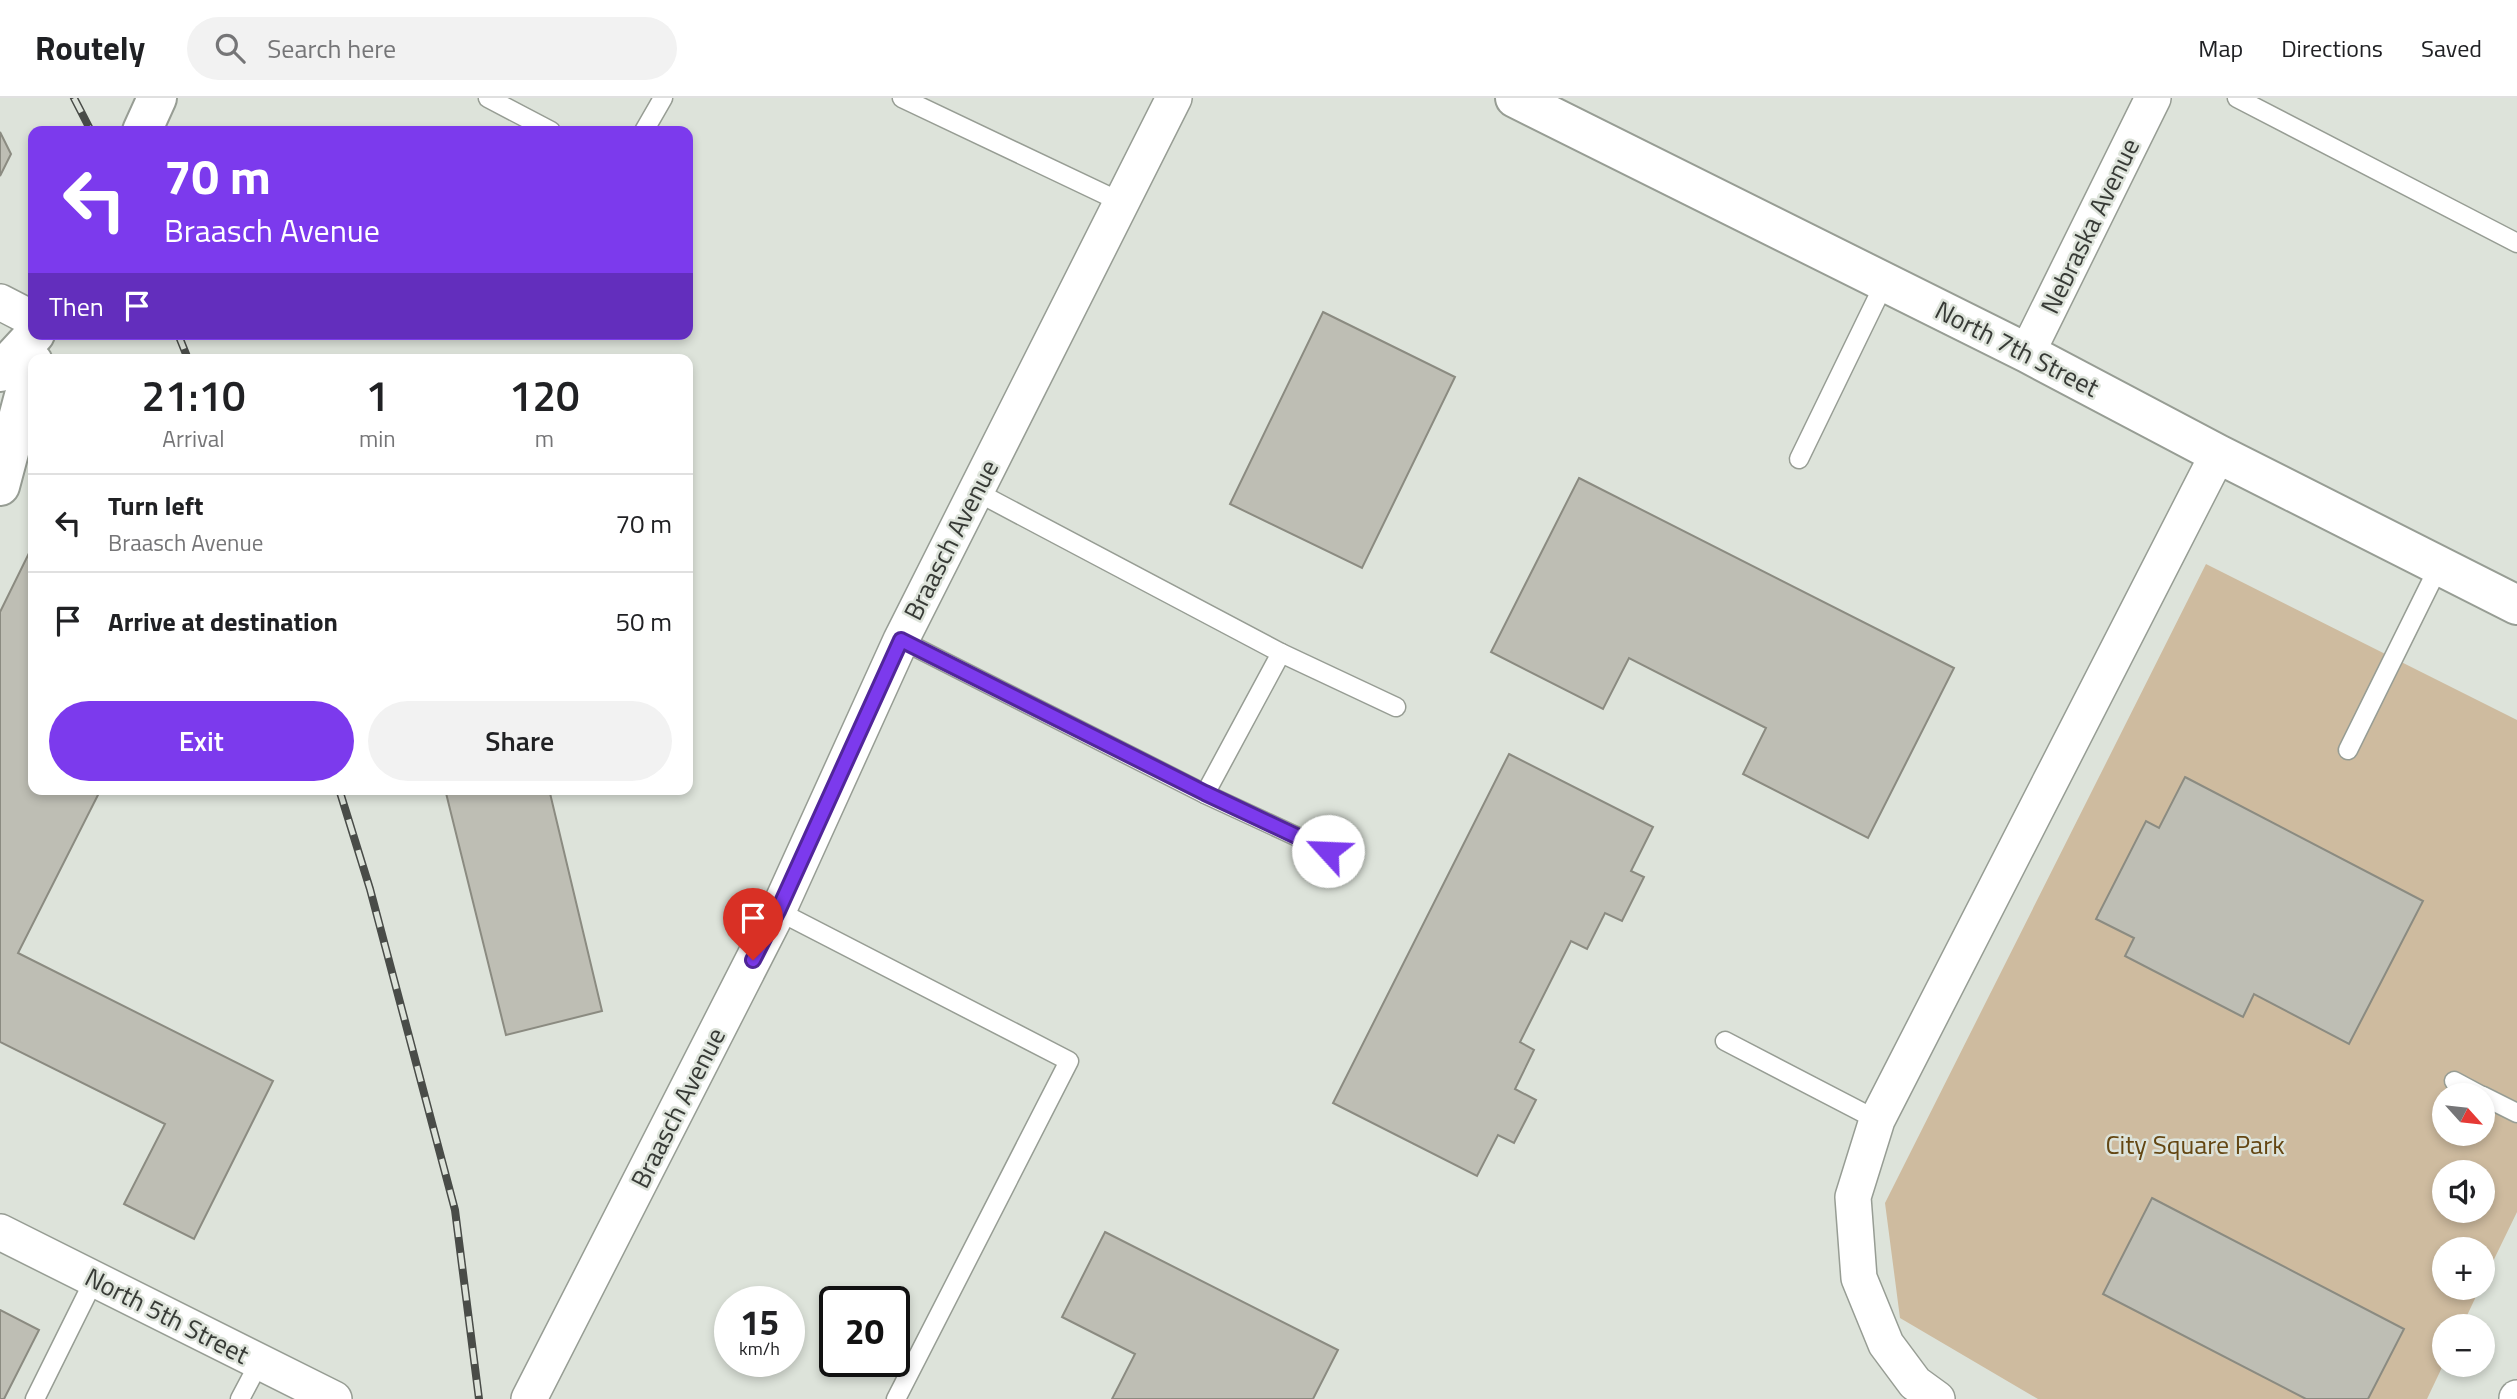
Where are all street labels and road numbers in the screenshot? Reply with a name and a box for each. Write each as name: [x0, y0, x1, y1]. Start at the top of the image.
street label: Nebraska Avenue: [2030, 131, 2149, 320]
street label: North 7th Street: [1928, 290, 2106, 407]
street label: Braasch Avenue: [893, 453, 1008, 627]
street label: Braasch Avenue: [620, 1021, 735, 1195]
street label: North 5th Street: [78, 1257, 256, 1374]

